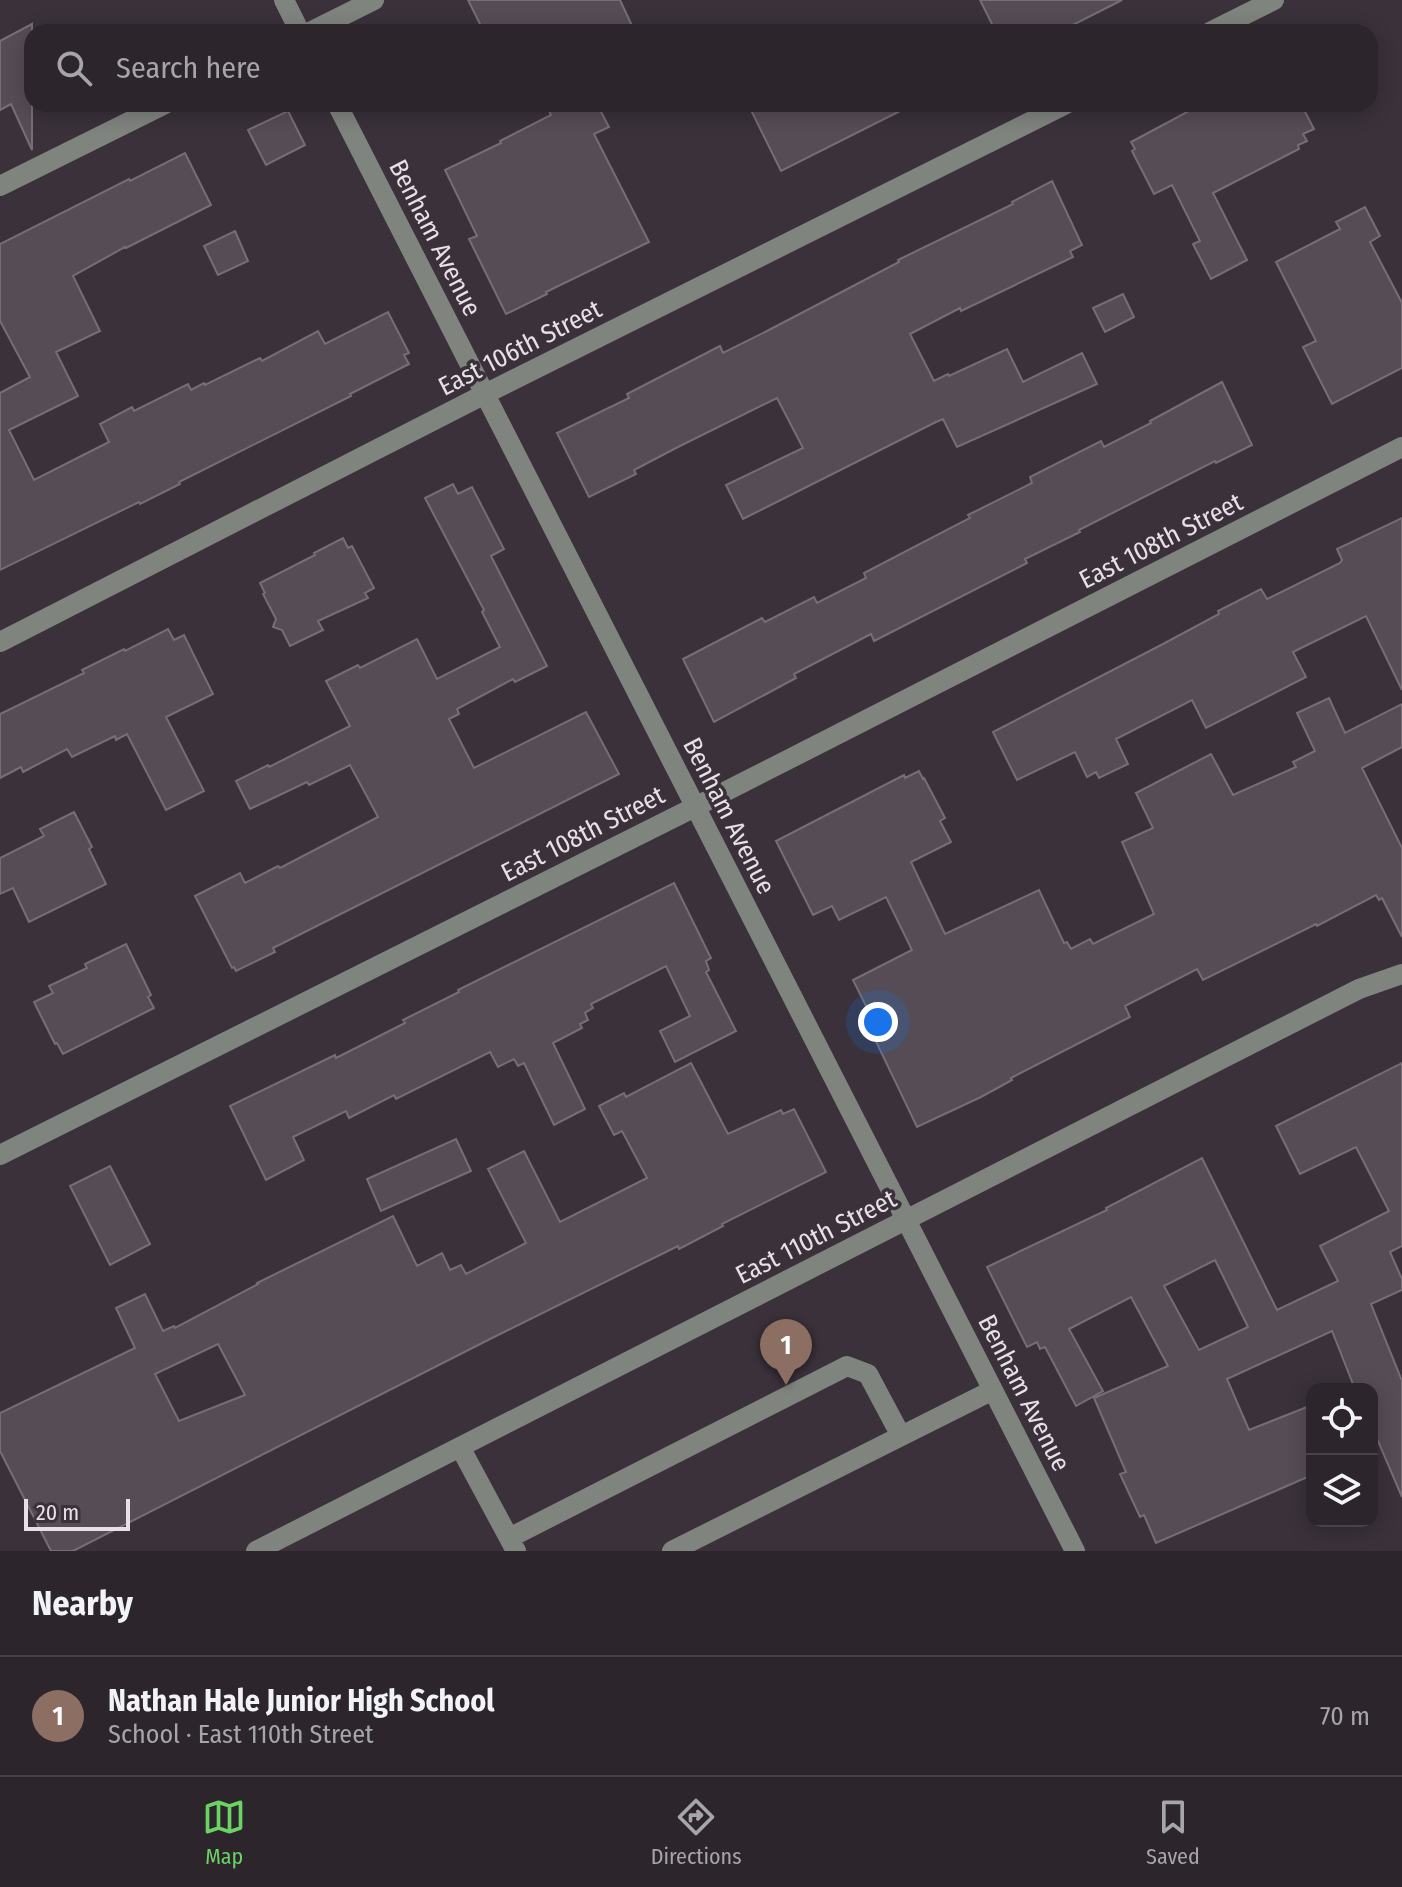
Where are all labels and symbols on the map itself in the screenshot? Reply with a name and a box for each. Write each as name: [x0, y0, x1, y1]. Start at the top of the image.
street label: Benham Avenue: [382, 155, 488, 321]
street label: East 106th Street: [433, 293, 607, 402]
street label: East 108th Street: [1074, 486, 1248, 595]
street label: Benham Avenue: [676, 733, 782, 899]
street label: East 108th Street: [496, 779, 670, 888]
your location: [858, 1002, 898, 1042]
street label: East 110th Street: [731, 1183, 902, 1291]
street label: Benham Avenue: [971, 1310, 1077, 1476]
pin: 1: [760, 1319, 812, 1385]
scale bar: [24, 1495, 130, 1531]

